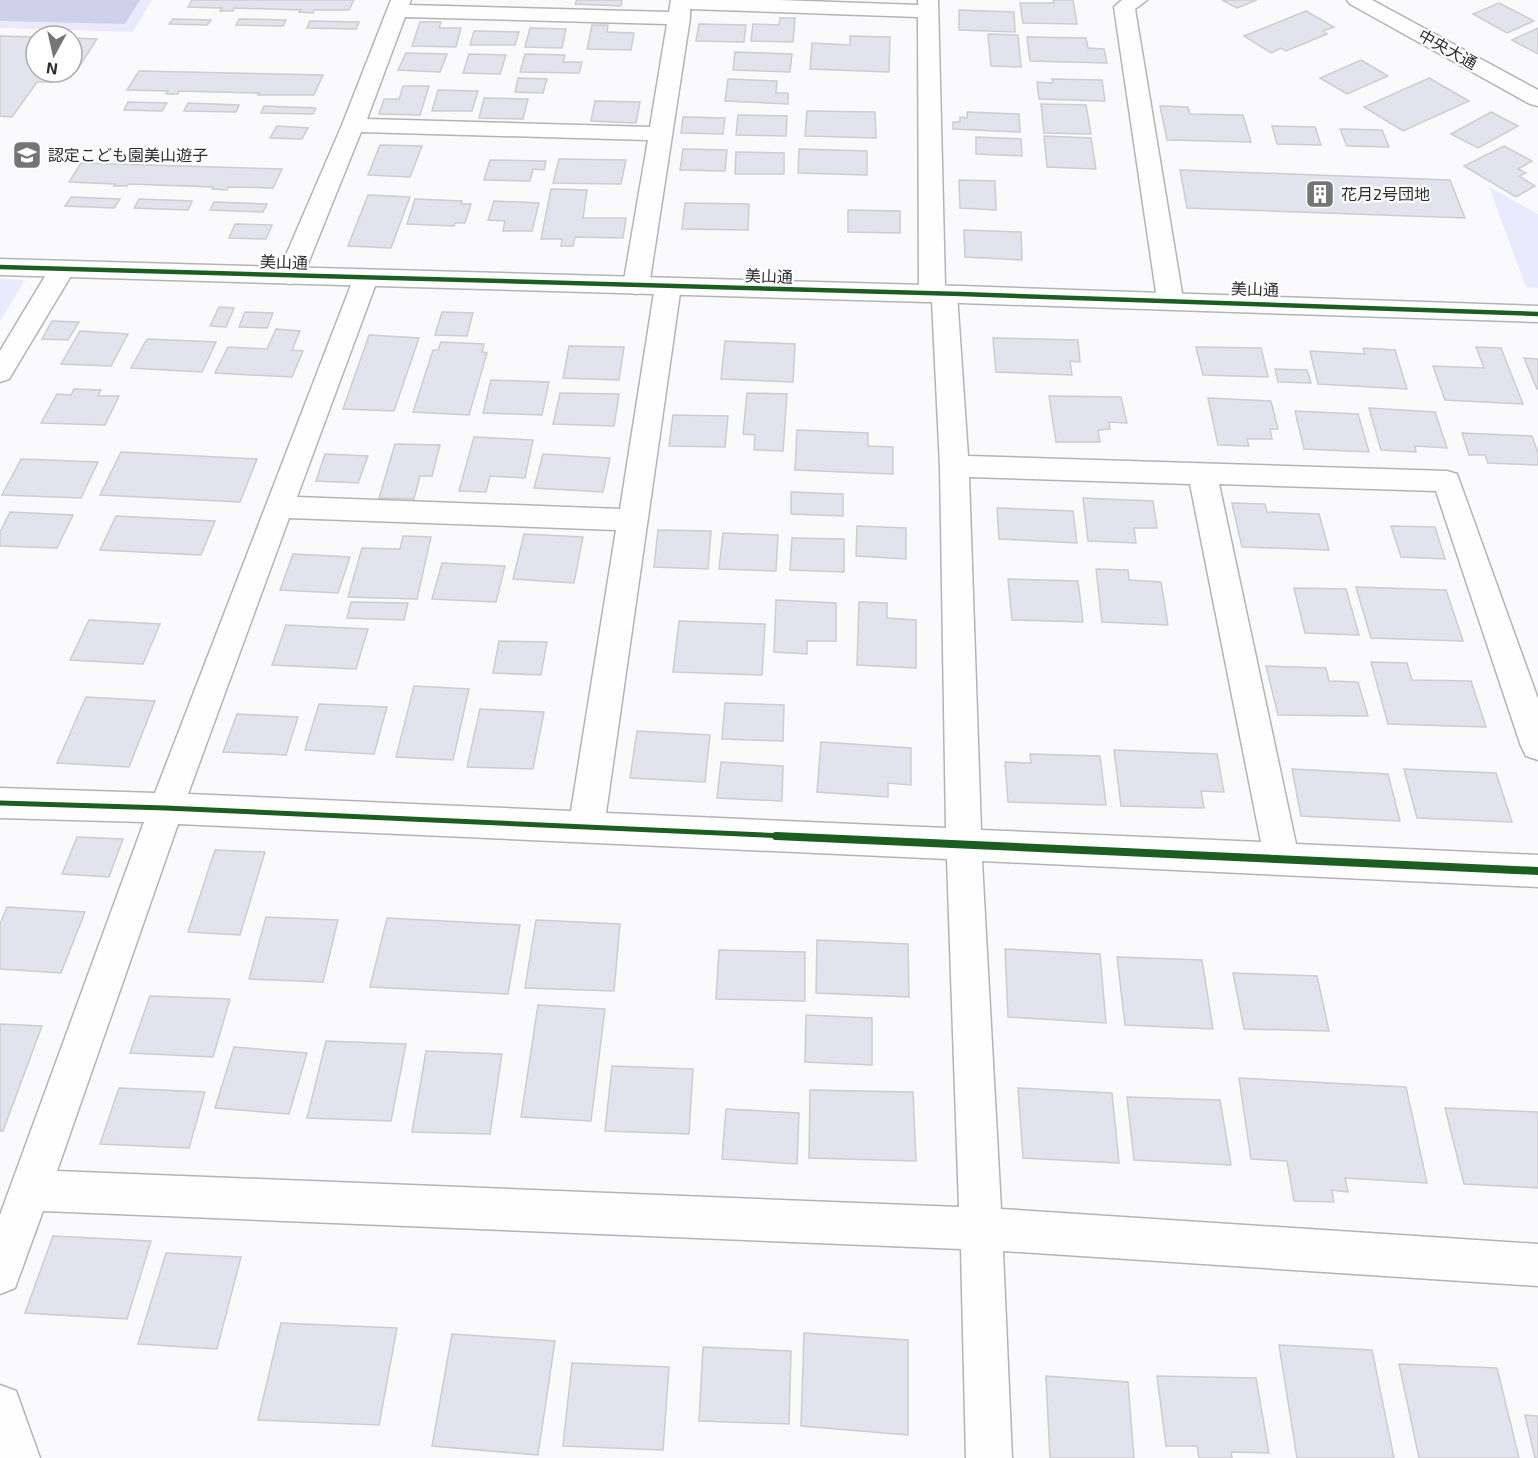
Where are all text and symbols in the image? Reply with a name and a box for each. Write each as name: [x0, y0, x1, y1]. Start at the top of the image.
north arrow: [24, 24, 84, 84]
street label: 中央大通: [1416, 25, 1481, 72]
text: N: [45, 59, 59, 80]
school or university icon: 認定こども園美山遊子: [11, 139, 43, 171]
place label: 認定こども園美山遊子: [48, 145, 208, 164]
building icon: 花月2号団地: [1304, 178, 1336, 210]
place label: 花月2号団地: [1341, 184, 1430, 203]
street label: 美山通: [260, 251, 308, 272]
street label: 美山通: [745, 265, 793, 286]
street label: 美山通: [1231, 278, 1279, 299]

